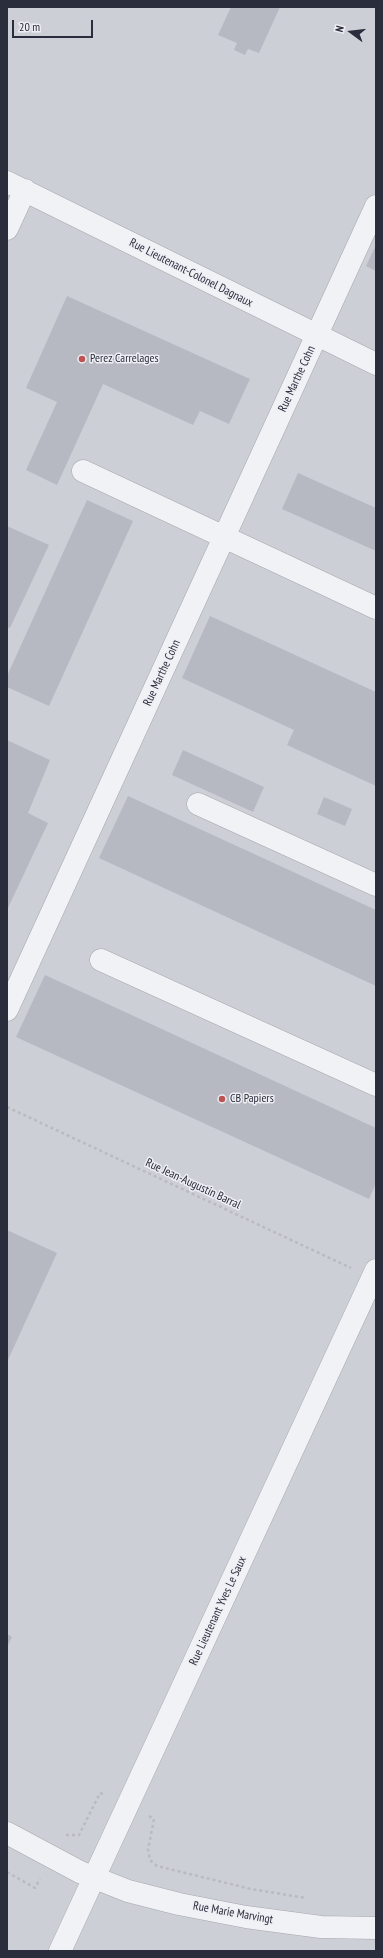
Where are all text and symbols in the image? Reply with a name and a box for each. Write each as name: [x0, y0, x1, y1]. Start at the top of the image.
scale bar: [14, 12, 95, 38]
north arrow: [331, 12, 371, 52]
text: 20 m: [19, 19, 40, 34]
text: N: [332, 24, 347, 34]
street label: Rue Lieutenant-Colonel Dagnaux: [127, 236, 255, 310]
street label: Rue Marthe Cohn: [275, 344, 319, 414]
place label: Perez Carrelages: [90, 352, 158, 366]
marker: Perez Carrelages: [77, 354, 87, 364]
street label: Rue Marthe Cohn: [140, 638, 184, 708]
place label: CB Papiers: [230, 1092, 274, 1106]
marker: CB Papiers: [217, 1094, 227, 1104]
street label: Rue Jean-Augustin Barral: [143, 1156, 243, 1212]
street label: Rue Lieutenant Yves Le Saux: [186, 1554, 250, 1668]
street label: Rue Marie Marvingt: [192, 1899, 274, 1927]

